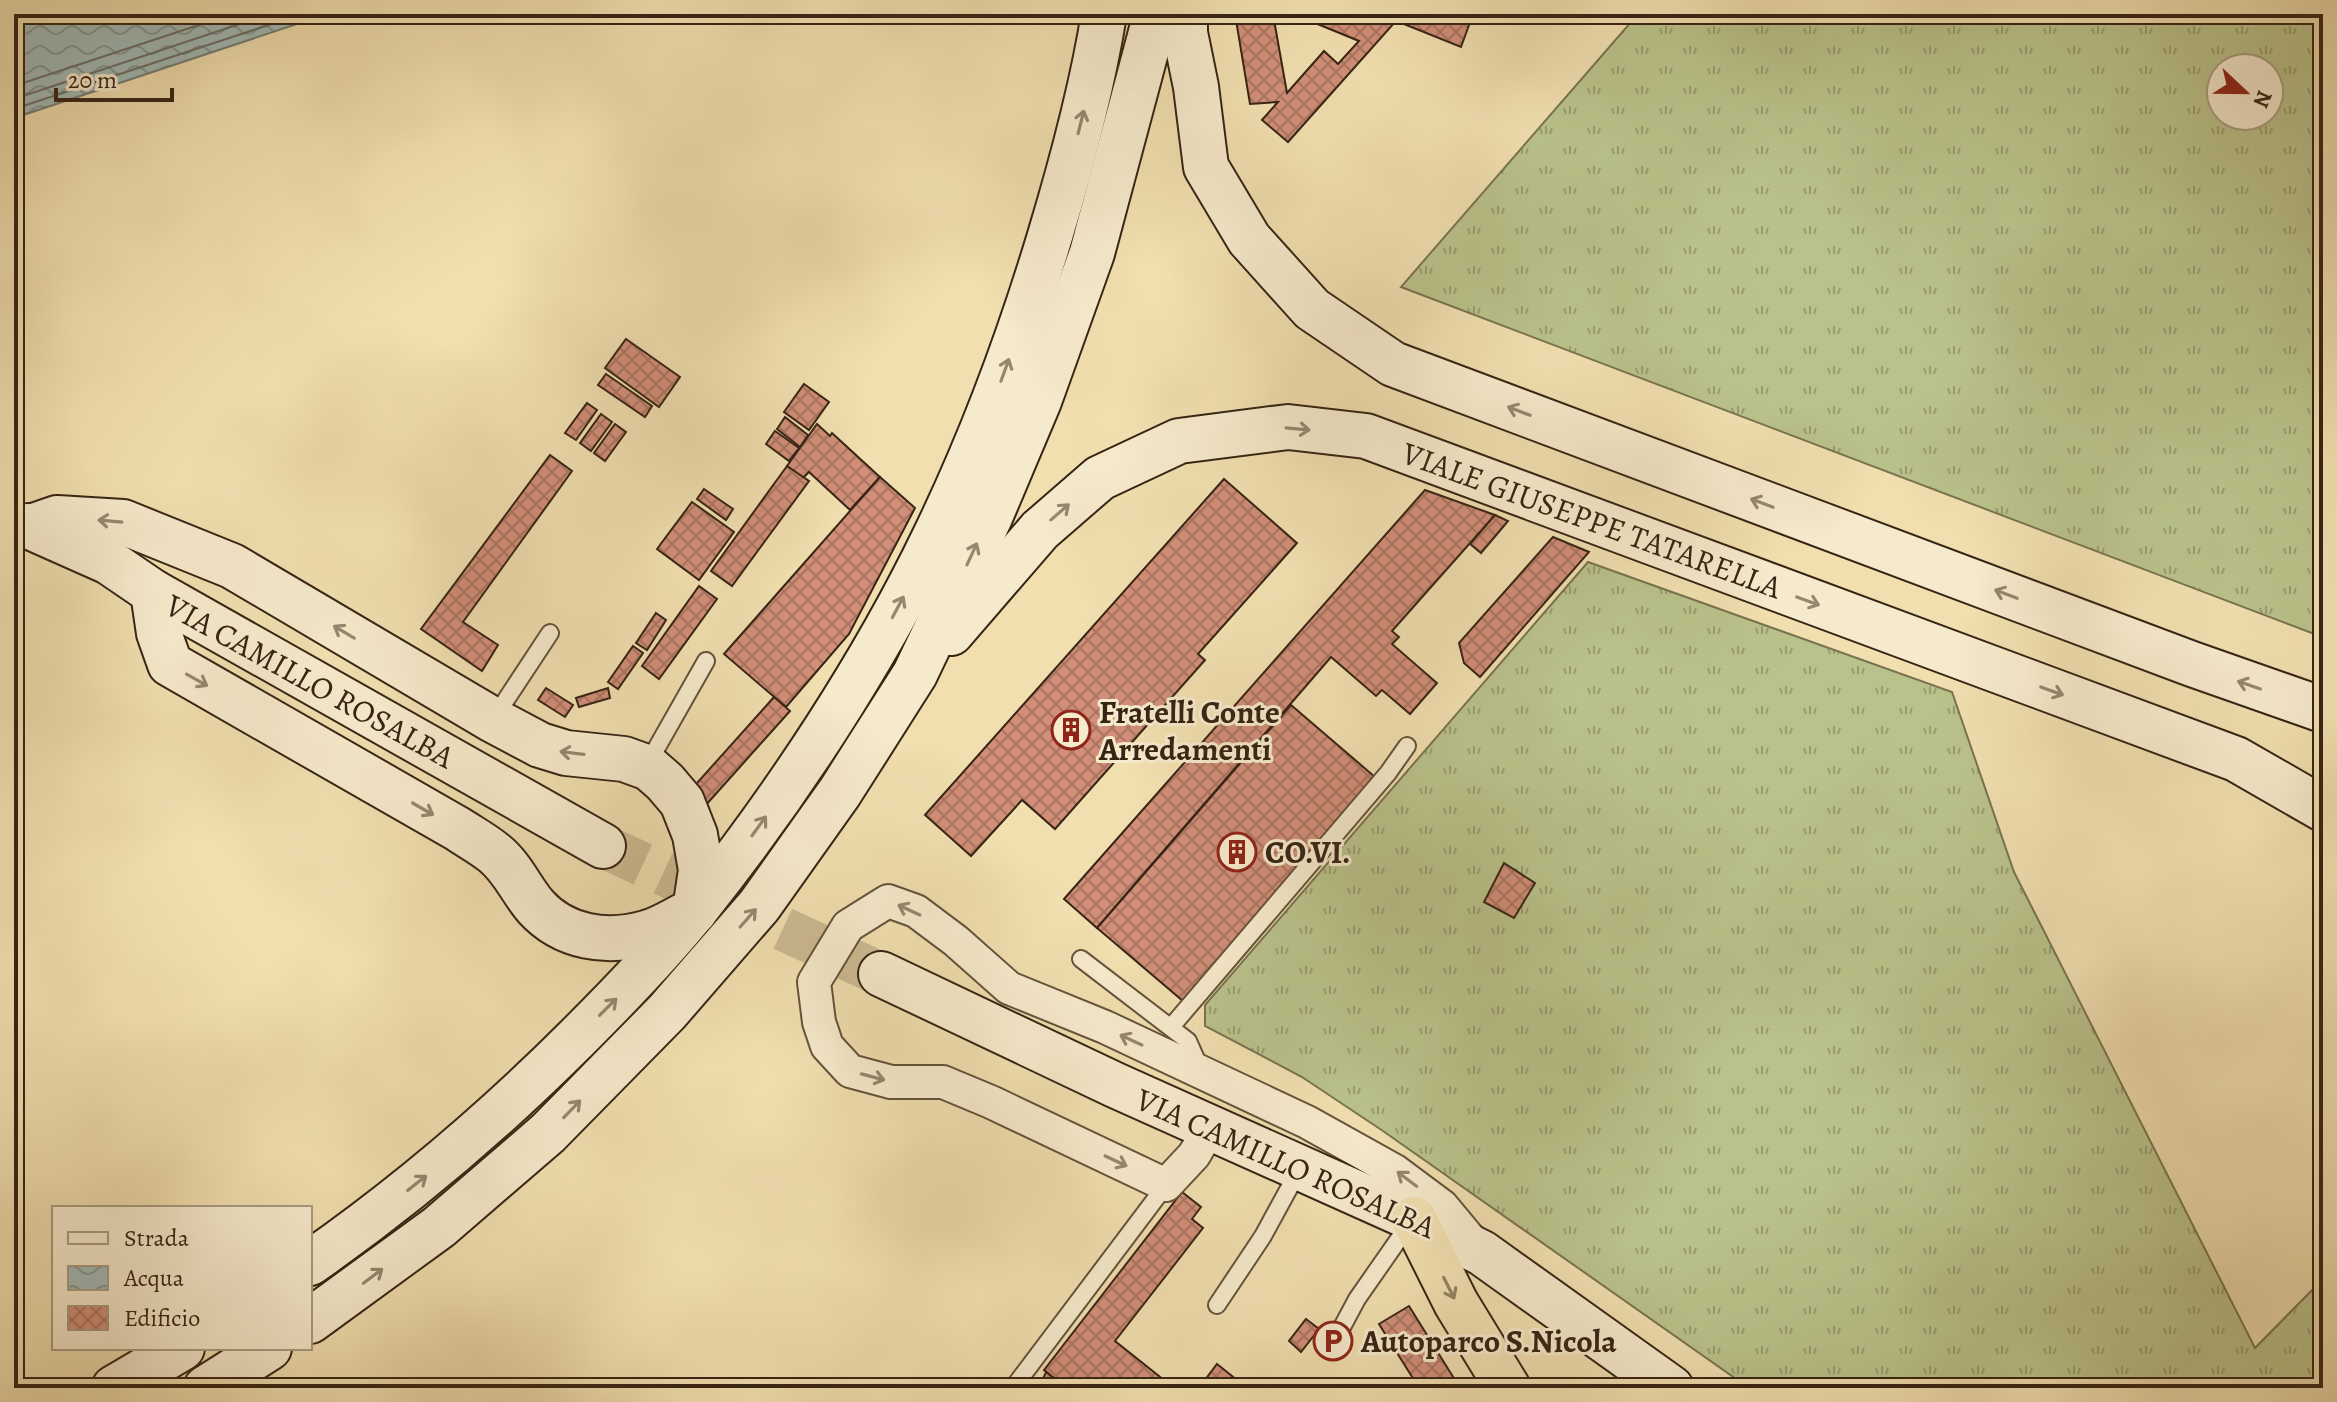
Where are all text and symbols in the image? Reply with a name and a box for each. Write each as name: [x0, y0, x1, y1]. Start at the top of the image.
scale bar: [56, 52, 172, 102]
north arrow: [2205, 52, 2285, 132]
text: 20 m: [68, 64, 117, 96]
text: N: [2246, 86, 2280, 112]
one-way arrow: [1074, 110, 1089, 135]
one-way arrow: [999, 358, 1013, 383]
one-way arrow: [1507, 403, 1532, 418]
one-way arrow: [1285, 422, 1311, 437]
street label: VIALE GIUSEPPE TATARELLA: [1395, 430, 1789, 610]
one-way arrow: [1750, 495, 1775, 509]
one-way arrow: [1050, 503, 1070, 521]
one-way arrow: [97, 513, 124, 528]
one-way arrow: [965, 543, 980, 567]
street label: VIA CAMILLO ROSALBA: [157, 583, 463, 779]
one-way arrow: [1994, 586, 2018, 600]
one-way arrow: [890, 595, 906, 619]
one-way arrow: [1795, 595, 1820, 609]
one-way arrow: [333, 624, 356, 640]
one-way arrow: [185, 672, 209, 688]
one-way arrow: [2237, 676, 2262, 691]
one-way arrow: [2039, 685, 2064, 699]
place label: Fratelli Conte Arredamenti: [1098, 690, 1280, 771]
building icon: Fratelli Conte Arredamenti: [1050, 709, 1092, 751]
one-way arrow: [560, 745, 586, 760]
one-way arrow: [411, 801, 434, 817]
one-way arrow: [751, 816, 767, 838]
place label: CO.VI.: [1265, 830, 1351, 874]
building icon: CO.VI.: [1216, 831, 1258, 873]
one-way arrow: [898, 902, 922, 917]
one-way arrow: [739, 908, 757, 928]
one-way arrow: [598, 998, 617, 1017]
one-way arrow: [1120, 1032, 1144, 1047]
one-way arrow: [860, 1070, 886, 1085]
street label: VIA CAMILLO ROSALBA: [1128, 1077, 1444, 1249]
one-way arrow: [562, 1100, 581, 1119]
one-way arrow: [1103, 1154, 1127, 1169]
one-way arrow: [1397, 1171, 1418, 1188]
one-way arrow: [406, 1175, 427, 1192]
legend: [52, 1206, 312, 1350]
text: Strada: [124, 1222, 190, 1254]
text: Acqua: [123, 1262, 185, 1294]
one-way arrow: [362, 1267, 383, 1284]
one-way arrow: [1442, 1276, 1457, 1300]
text: Edificio: [124, 1302, 200, 1334]
place label: Autoparco S.Nicola: [1360, 1319, 1617, 1363]
parking icon: Autoparco S.Nicola: [1312, 1320, 1354, 1362]

